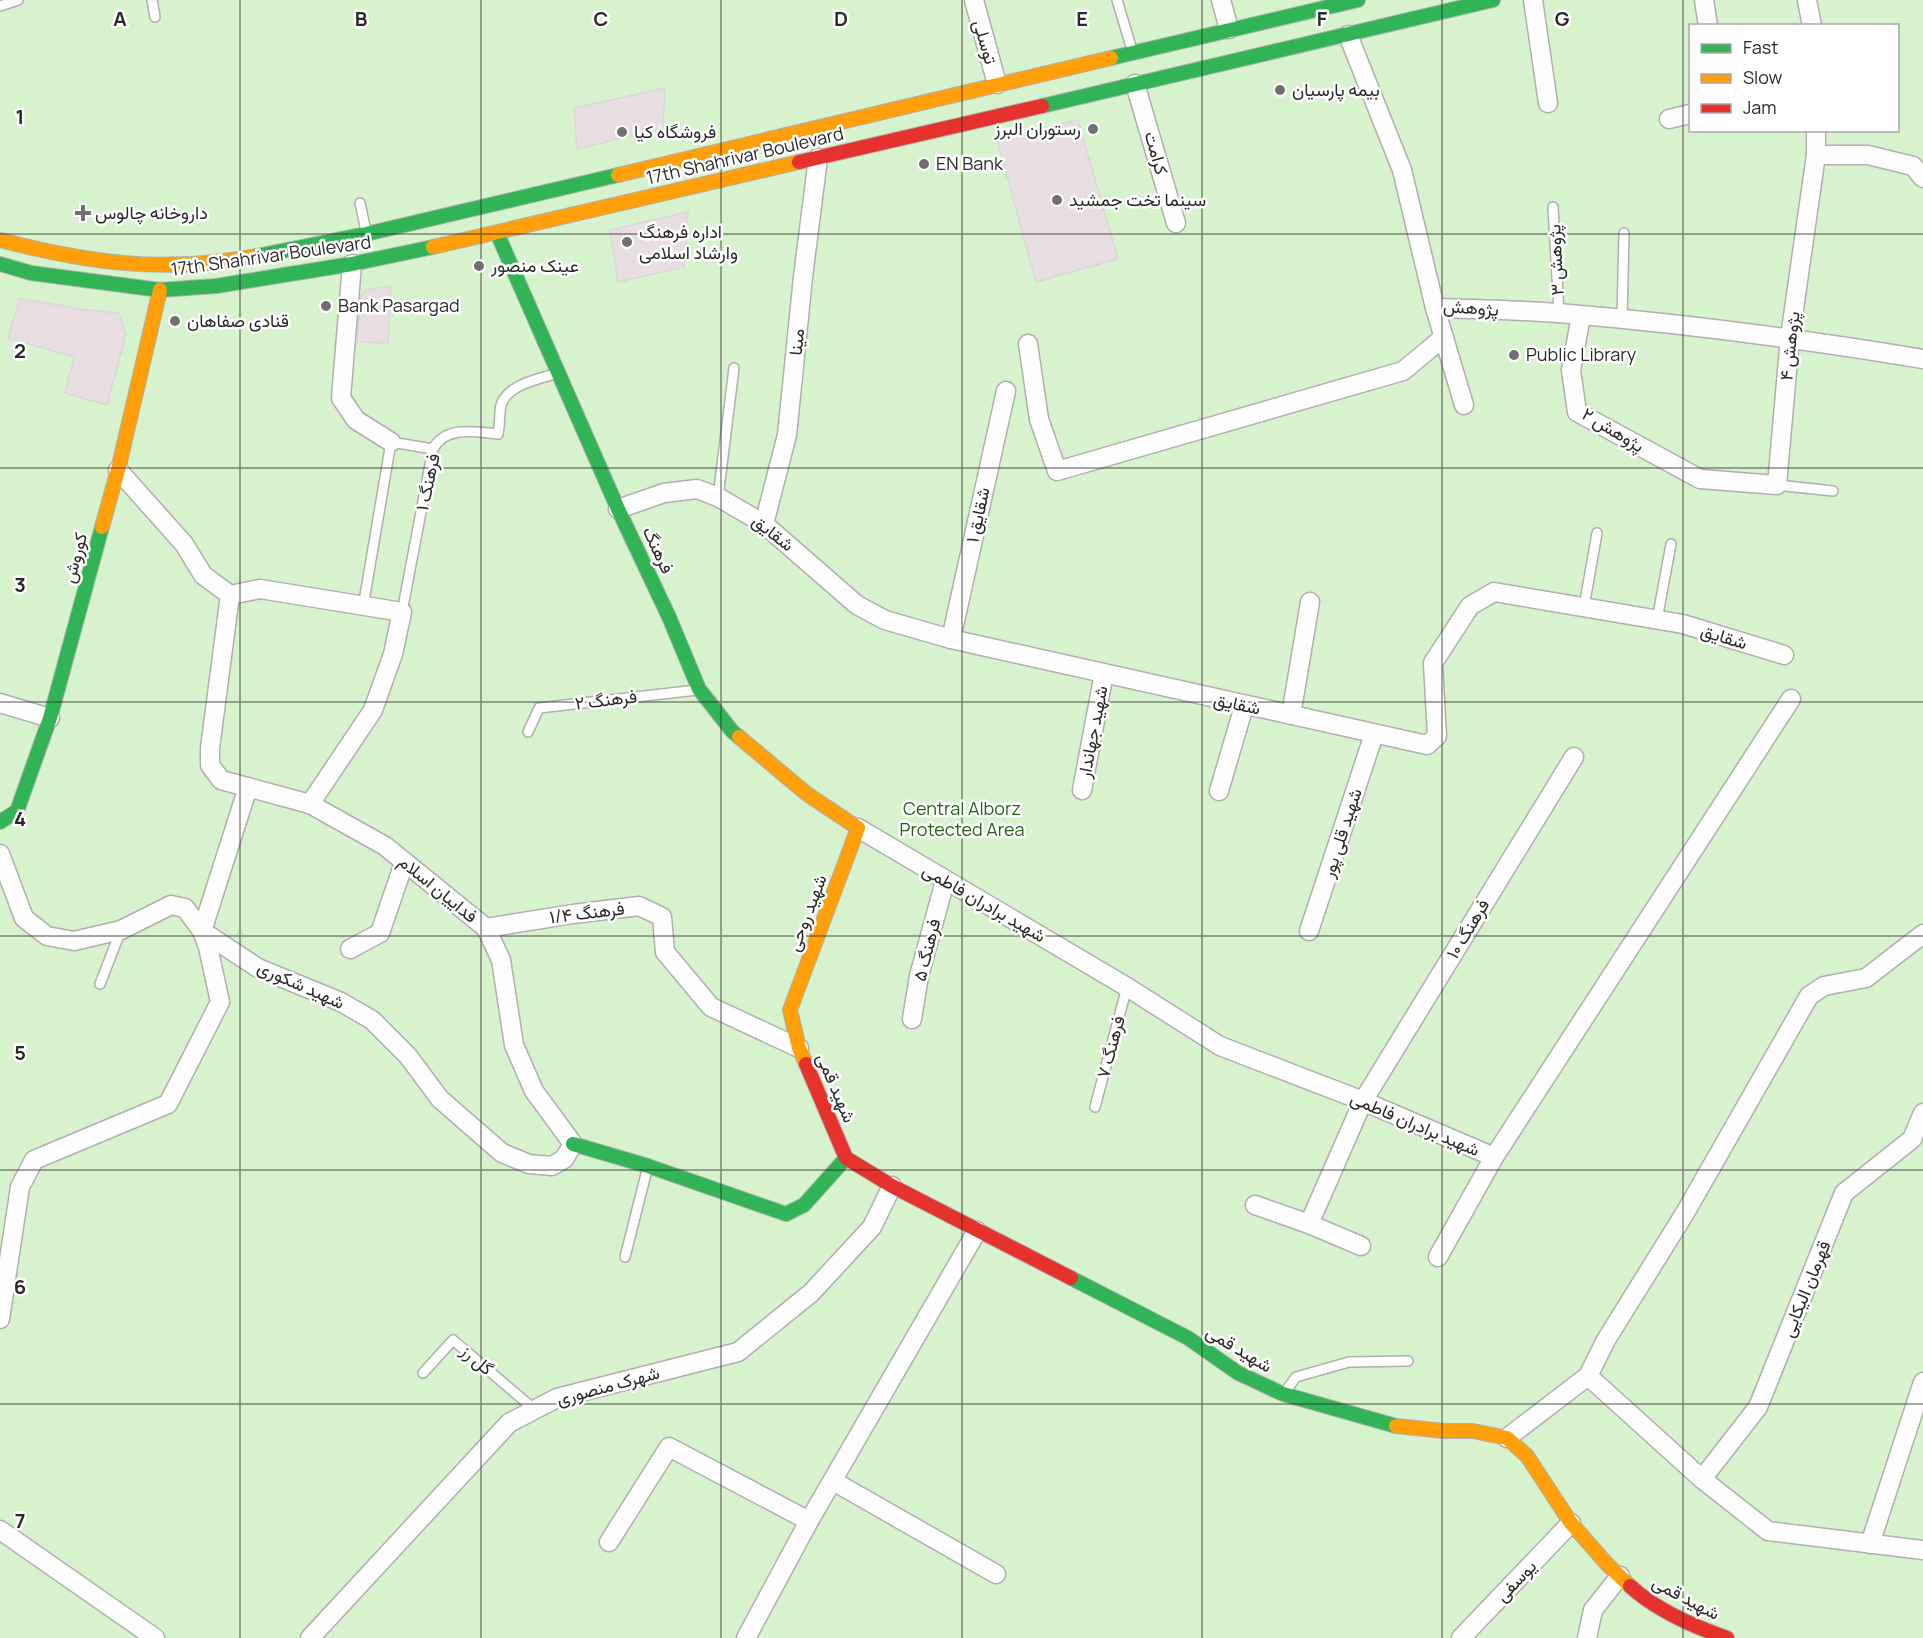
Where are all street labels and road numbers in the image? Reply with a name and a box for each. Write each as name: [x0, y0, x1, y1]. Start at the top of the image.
street label: توسلی: [968, 17, 1004, 67]
street label: 17th Shahrivar Boulevard: [644, 121, 846, 189]
street label: کرامت: [1139, 128, 1175, 177]
street label: پژوهش ۳: [1541, 224, 1570, 296]
street label: 17th Shahrivar Boulevard: [169, 229, 372, 281]
street label: پژوهش: [1442, 293, 1500, 322]
street label: پژوهش ۴: [1773, 310, 1806, 382]
street label: مینا: [783, 327, 809, 357]
street label: پژوهش ۲: [1577, 401, 1649, 458]
street label: فرهنگ ۱: [409, 451, 445, 513]
street label: شقایق ۱: [959, 485, 995, 545]
street label: شقایق: [748, 508, 800, 556]
street label: فرهنگ: [638, 522, 680, 577]
street label: کوروش: [56, 530, 92, 586]
street label: شقایق: [1698, 618, 1750, 654]
street label: فرهنگ ۲: [573, 683, 638, 715]
street label: شهید جهاندار: [1071, 684, 1113, 781]
street label: شقایق: [1212, 686, 1263, 720]
street label: شهید قلی پور: [1315, 785, 1368, 882]
street label: فداییان اسلام: [393, 849, 483, 928]
street label: شهید برادران فاطمی: [919, 857, 1050, 947]
street label: شهید روحی: [780, 871, 832, 955]
street label: فرهنگ ۱۰: [1440, 894, 1494, 963]
street label: فرهنگ ۱/۴: [548, 896, 626, 929]
street label: فرهنگ ۵: [907, 916, 945, 983]
street label: شهید شکوری: [254, 954, 349, 1014]
street label: فرهنگ ۷: [1090, 1013, 1130, 1081]
street label: شهید قمی: [812, 1049, 862, 1126]
street label: شهید برادران فاطمی: [1347, 1085, 1484, 1161]
street label: قهرمان الیکایی: [1775, 1237, 1835, 1341]
street label: شهید قمی: [1202, 1319, 1277, 1377]
street label: گل رز: [456, 1338, 499, 1380]
street label: شهرک منصوری: [554, 1360, 662, 1410]
street label: یوسفی: [1489, 1554, 1541, 1606]
street label: شهید قمی: [1648, 1569, 1724, 1625]

